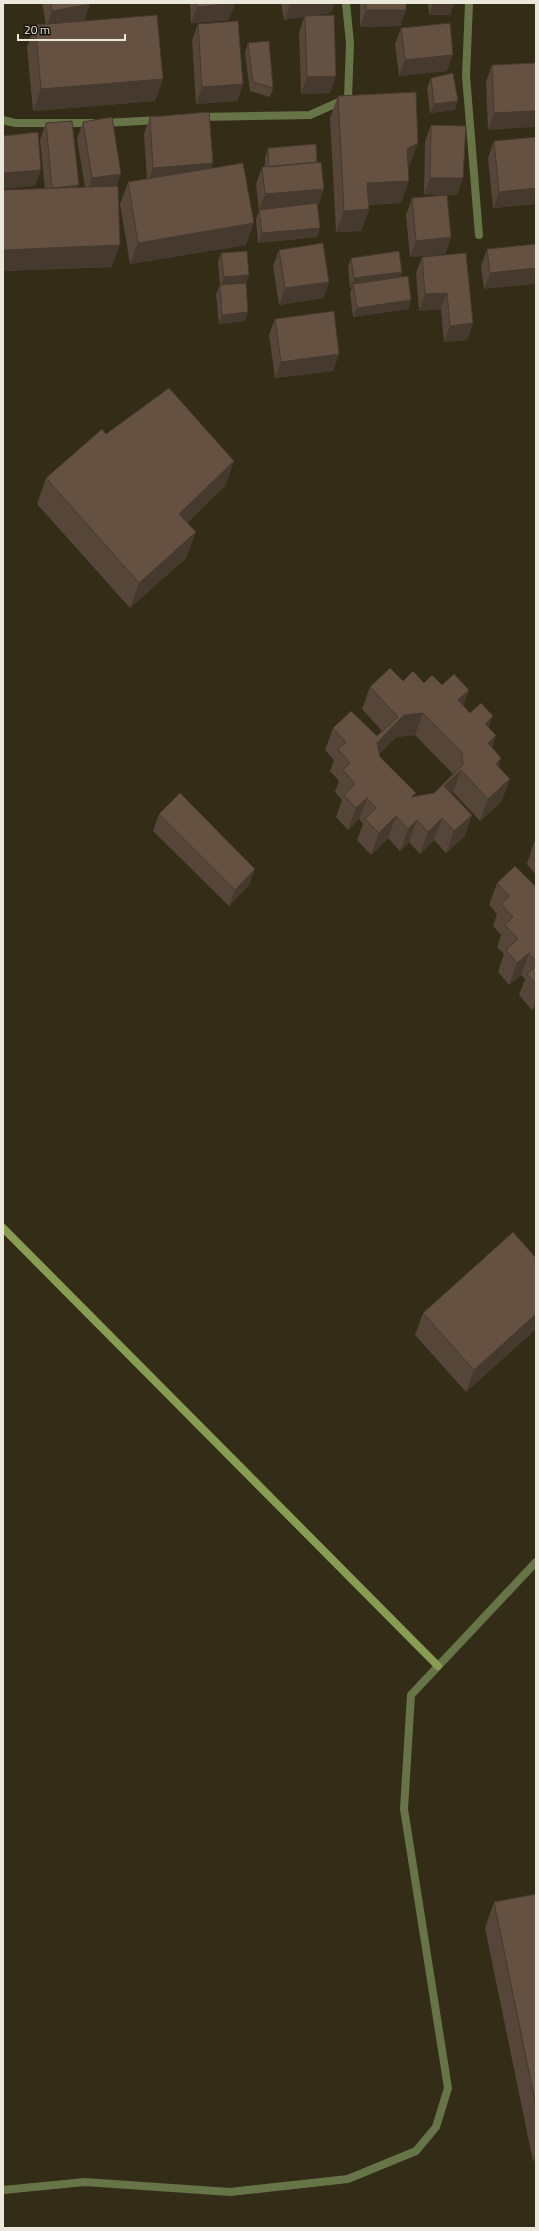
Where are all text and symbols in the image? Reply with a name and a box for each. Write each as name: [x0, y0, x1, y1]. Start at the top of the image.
scale bar: [18, 16, 125, 42]
text: 20 m: [24, 20, 50, 39]

